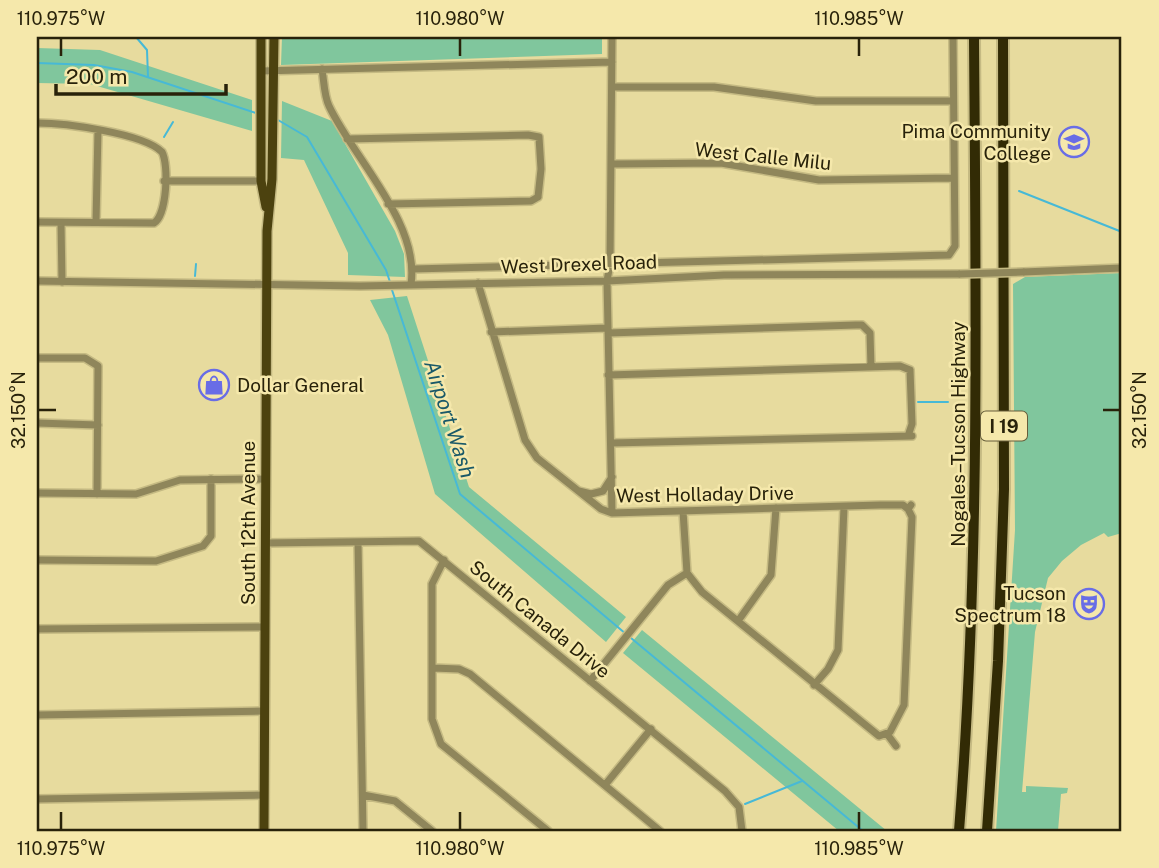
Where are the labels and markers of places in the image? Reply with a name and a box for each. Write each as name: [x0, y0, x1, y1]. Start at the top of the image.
place label: Pima Community College: [902, 120, 1051, 164]
school or university icon: Pima Community College: [1057, 125, 1091, 159]
shop icon: Dollar General: [197, 368, 231, 402]
place label: Dollar General: [237, 374, 364, 396]
place label: Tucson Spectrum 18: [954, 582, 1066, 626]
theatre icon: Tucson Spectrum 18: [1072, 587, 1106, 621]

